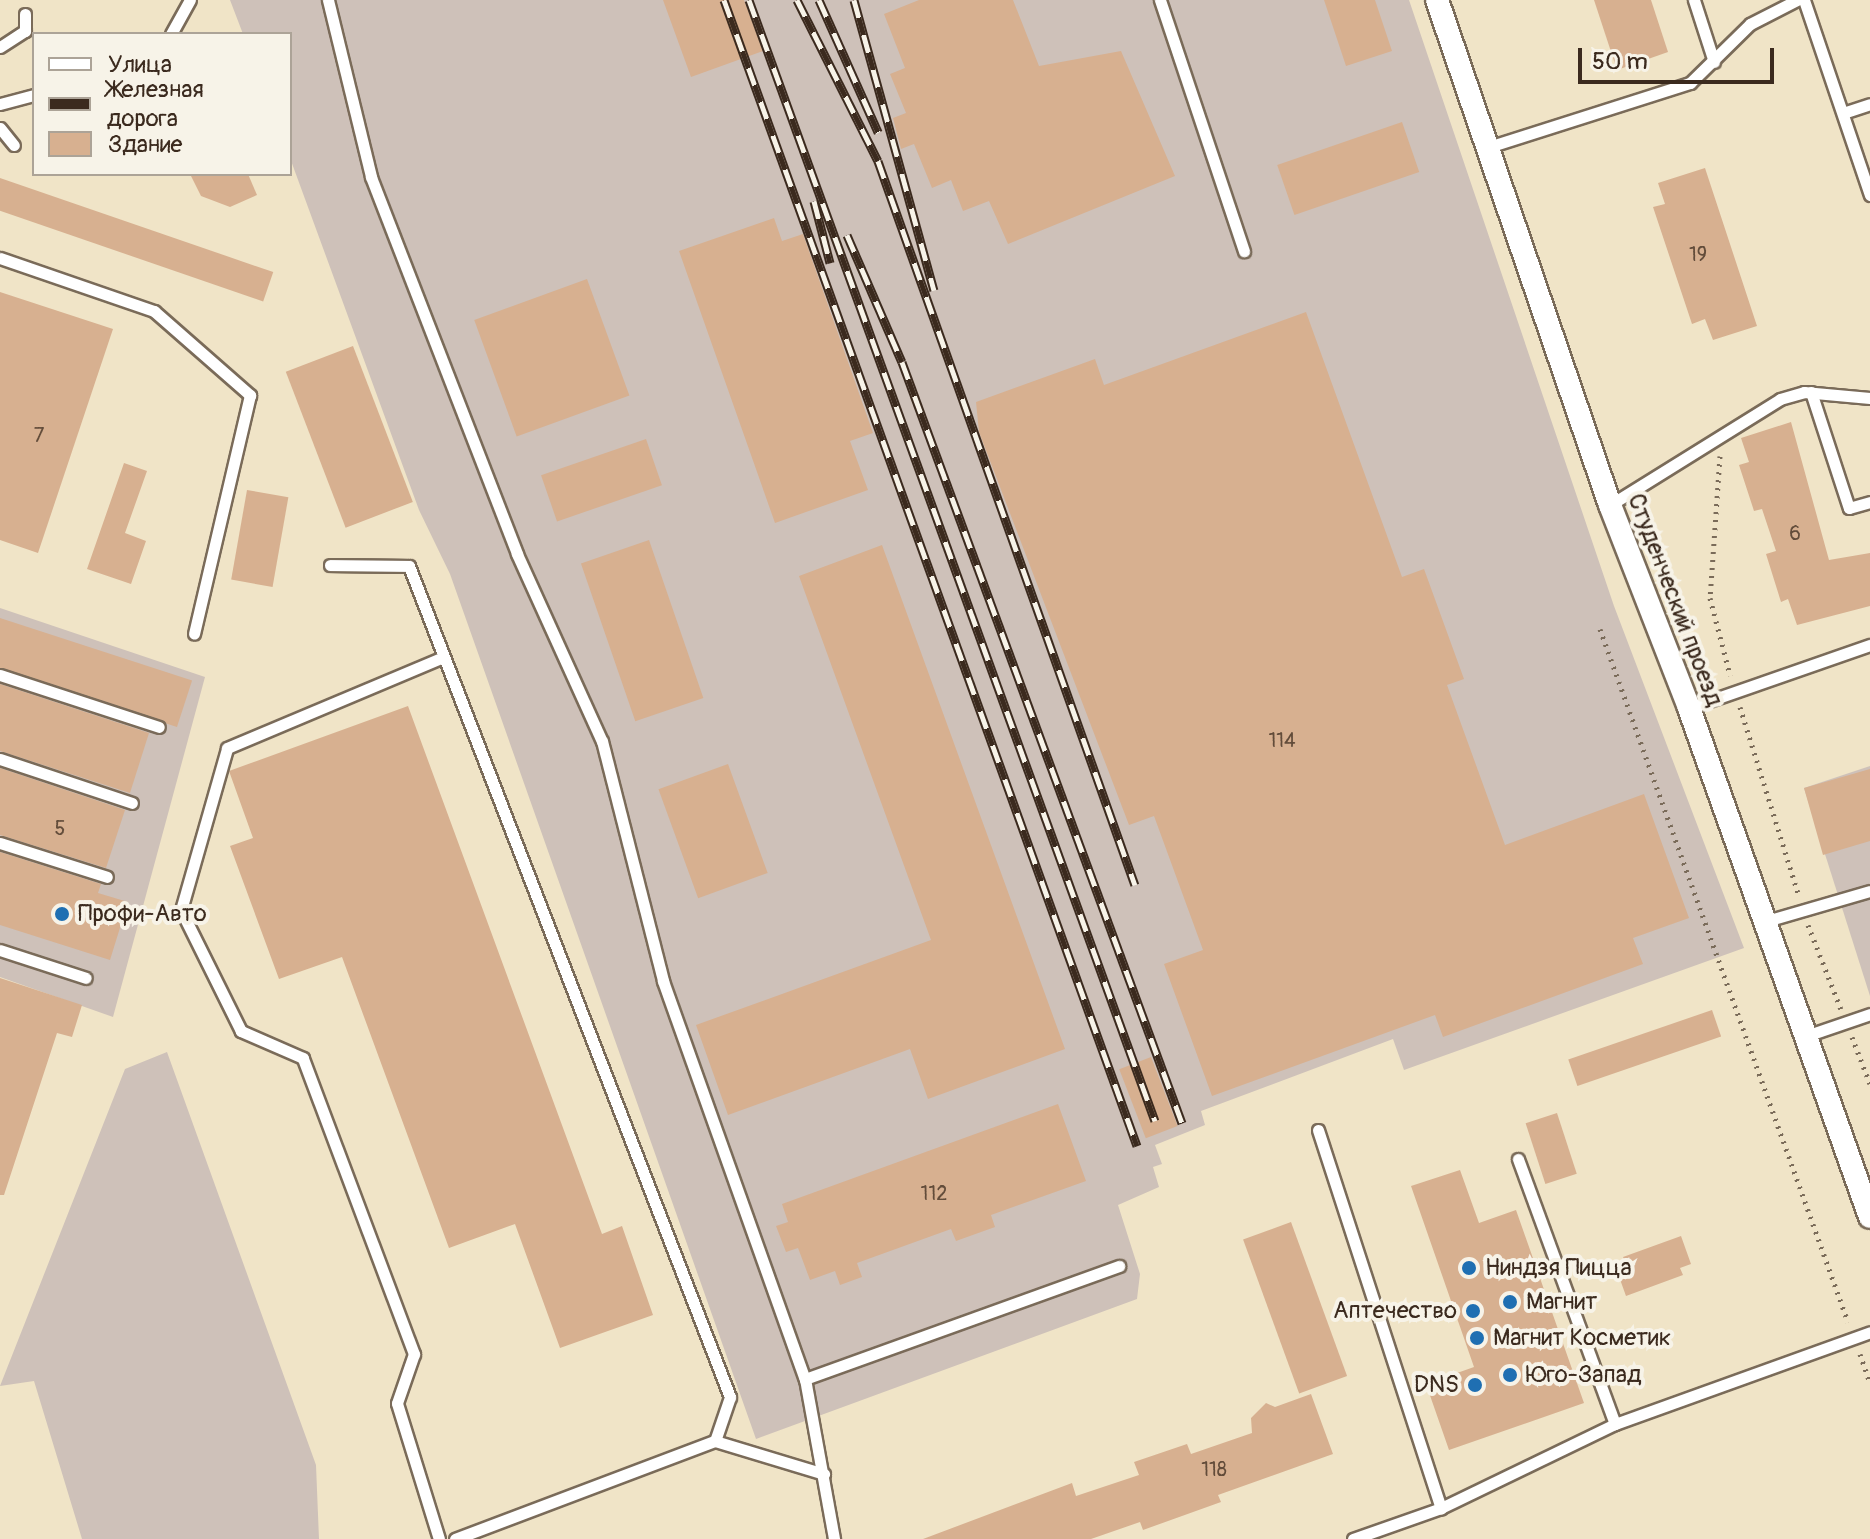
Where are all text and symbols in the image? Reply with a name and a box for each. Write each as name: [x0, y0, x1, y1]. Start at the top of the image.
legend: [32, 32, 292, 176]
scale bar: [1582, 32, 1778, 82]
text: 50 m: [1592, 47, 1648, 76]
text: Улица: [108, 50, 172, 79]
text: Железная дорога: [107, 75, 204, 133]
text: Здание: [108, 130, 182, 159]
house number: 19: [1689, 242, 1707, 266]
house number: 7: [34, 423, 44, 447]
street label: Студенческий проезд: [1621, 490, 1729, 710]
house number: 6: [1789, 521, 1801, 545]
house number: 114: [1268, 728, 1296, 752]
house number: 5: [55, 816, 65, 840]
place label: Профи-Авто: [78, 900, 207, 928]
marker: Профи-Авто: [53, 905, 71, 923]
house number: 112: [921, 1181, 947, 1205]
place label: Ниндзя Пицца: [1485, 1254, 1632, 1282]
marker: Ниндзя Пицца: [1460, 1259, 1478, 1277]
place label: Магнит: [1526, 1288, 1597, 1316]
marker: Магнит: [1501, 1293, 1519, 1311]
place label: Аптечество: [1333, 1297, 1457, 1325]
marker: Аптечество: [1464, 1302, 1482, 1320]
place label: Магнит Косметик: [1493, 1324, 1671, 1352]
marker: Магнит Косметик: [1468, 1329, 1486, 1347]
place label: Юго-Запад: [1526, 1361, 1641, 1389]
marker: Юго-Запад: [1501, 1366, 1519, 1384]
place label: DNS: [1414, 1371, 1459, 1399]
marker: DNS: [1466, 1376, 1484, 1394]
house number: 118: [1201, 1457, 1227, 1481]

